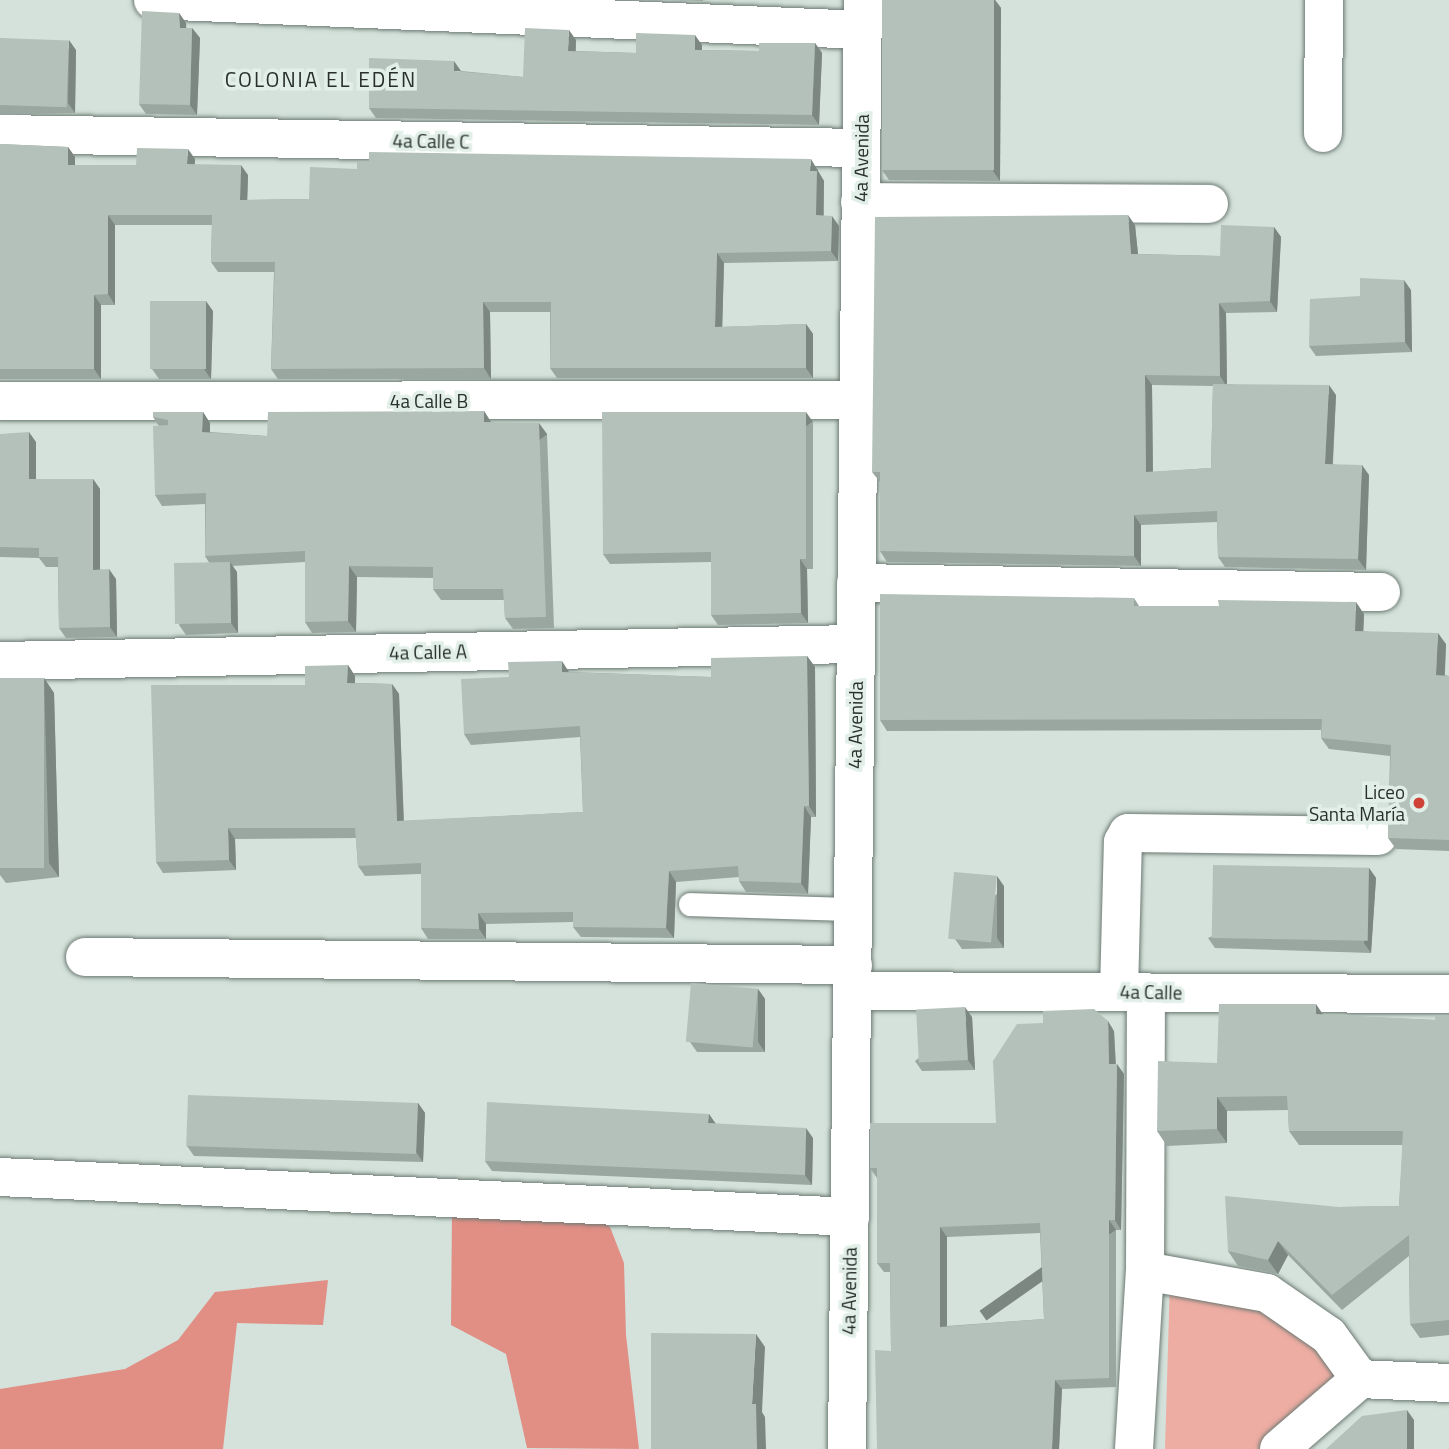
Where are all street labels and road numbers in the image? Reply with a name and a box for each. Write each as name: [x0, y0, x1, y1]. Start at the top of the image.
street label: 4a Avenida: [849, 114, 873, 202]
street label: 4a Calle C: [392, 129, 470, 153]
street label: 4a Calle B: [390, 390, 468, 412]
street label: 4a Calle A: [389, 640, 467, 664]
street label: 4a Avenida: [843, 681, 867, 769]
street label: 4a Calle: [1120, 980, 1182, 1004]
street label: 4a Avenida: [837, 1247, 861, 1335]

